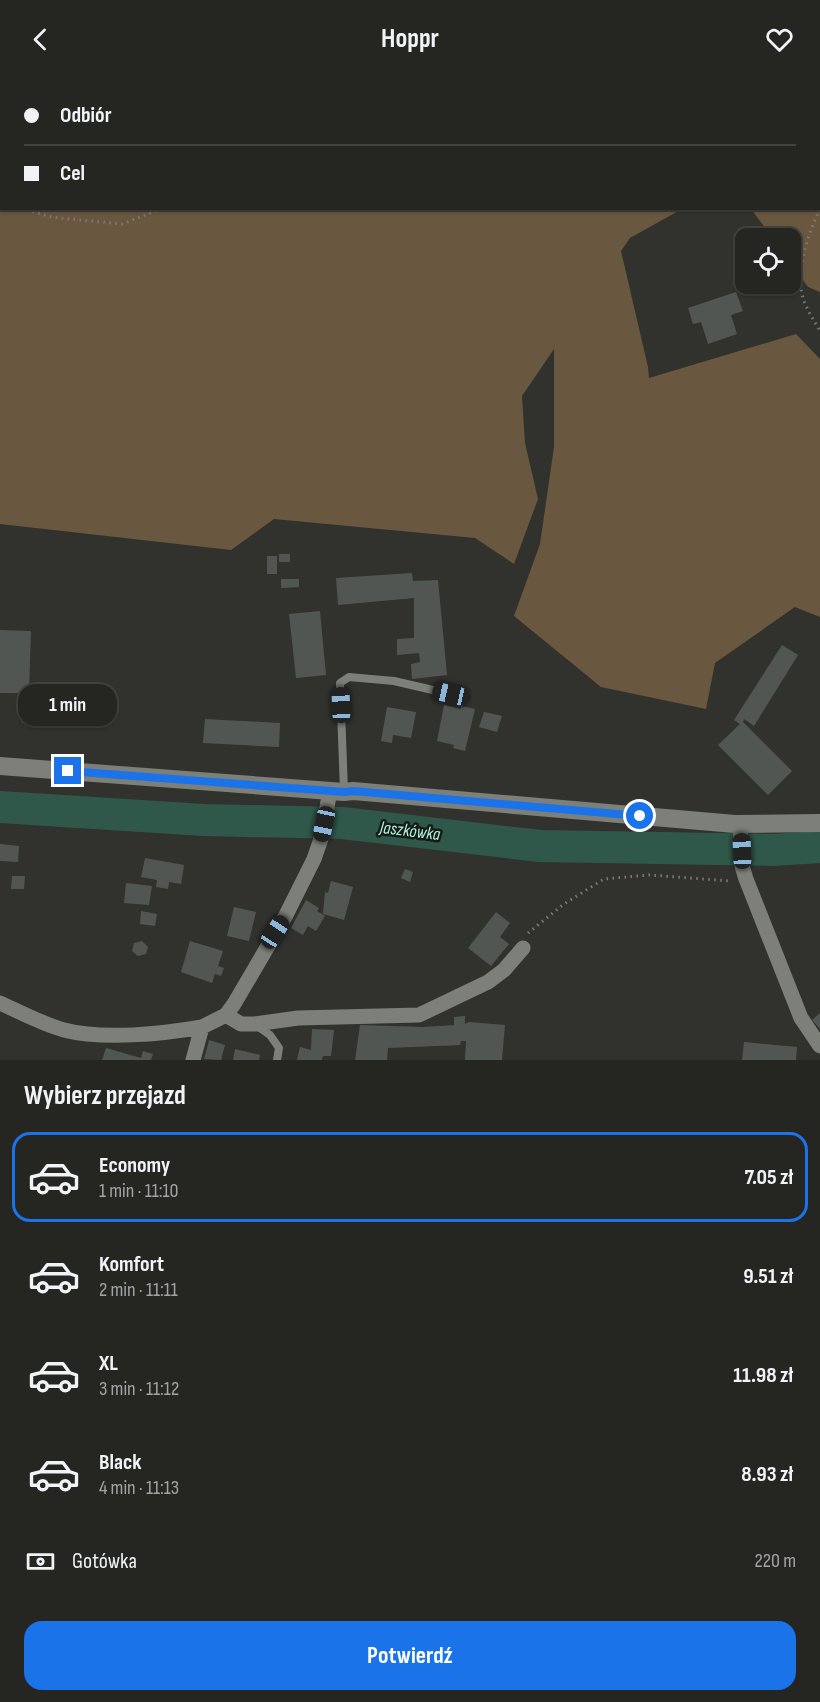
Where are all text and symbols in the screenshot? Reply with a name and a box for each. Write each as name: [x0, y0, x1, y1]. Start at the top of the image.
icon: back: [24, 23, 57, 56]
text: Hoppr: [381, 23, 439, 55]
icon: heart: [763, 23, 796, 56]
text: Odbiór: [60, 102, 111, 129]
text: Cel: [60, 160, 85, 187]
map controls: [735, 228, 801, 294]
button: locate: [735, 228, 801, 294]
car: [430, 681, 470, 707]
callout: 1 min: [19, 684, 118, 726]
car: [331, 687, 351, 723]
text: 1 min: [49, 693, 86, 717]
route end: [54, 757, 81, 784]
route start: [626, 802, 653, 829]
car: [311, 805, 337, 843]
water label: Jaszkówka: [378, 817, 442, 845]
car: [732, 833, 752, 869]
car: [258, 912, 292, 952]
text: Wybierz przejazd: [24, 1080, 186, 1112]
icon: car: [27, 1150, 81, 1204]
text: Economy: [99, 1152, 170, 1179]
text: 7.05 zł: [744, 1164, 793, 1191]
text: 1 min · 11:10: [99, 1179, 178, 1203]
icon: car: [27, 1249, 81, 1303]
text: Komfort: [99, 1251, 164, 1278]
text: 9.51 zł: [743, 1263, 793, 1290]
text: 2 min · 11:11: [99, 1278, 178, 1302]
icon: car: [27, 1348, 81, 1402]
text: XL: [99, 1350, 118, 1377]
text: 11.98 zł: [733, 1362, 793, 1389]
text: 3 min · 11:12: [99, 1377, 179, 1401]
icon: car: [27, 1447, 81, 1501]
text: Black: [99, 1449, 141, 1476]
text: 8.93 zł: [741, 1461, 793, 1488]
text: 4 min · 11:13: [99, 1476, 179, 1500]
icon: cash: [24, 1545, 57, 1578]
text: Gotówka: [72, 1548, 137, 1575]
text: 220 m: [755, 1549, 796, 1573]
button: Potwierdź: [24, 1621, 796, 1690]

